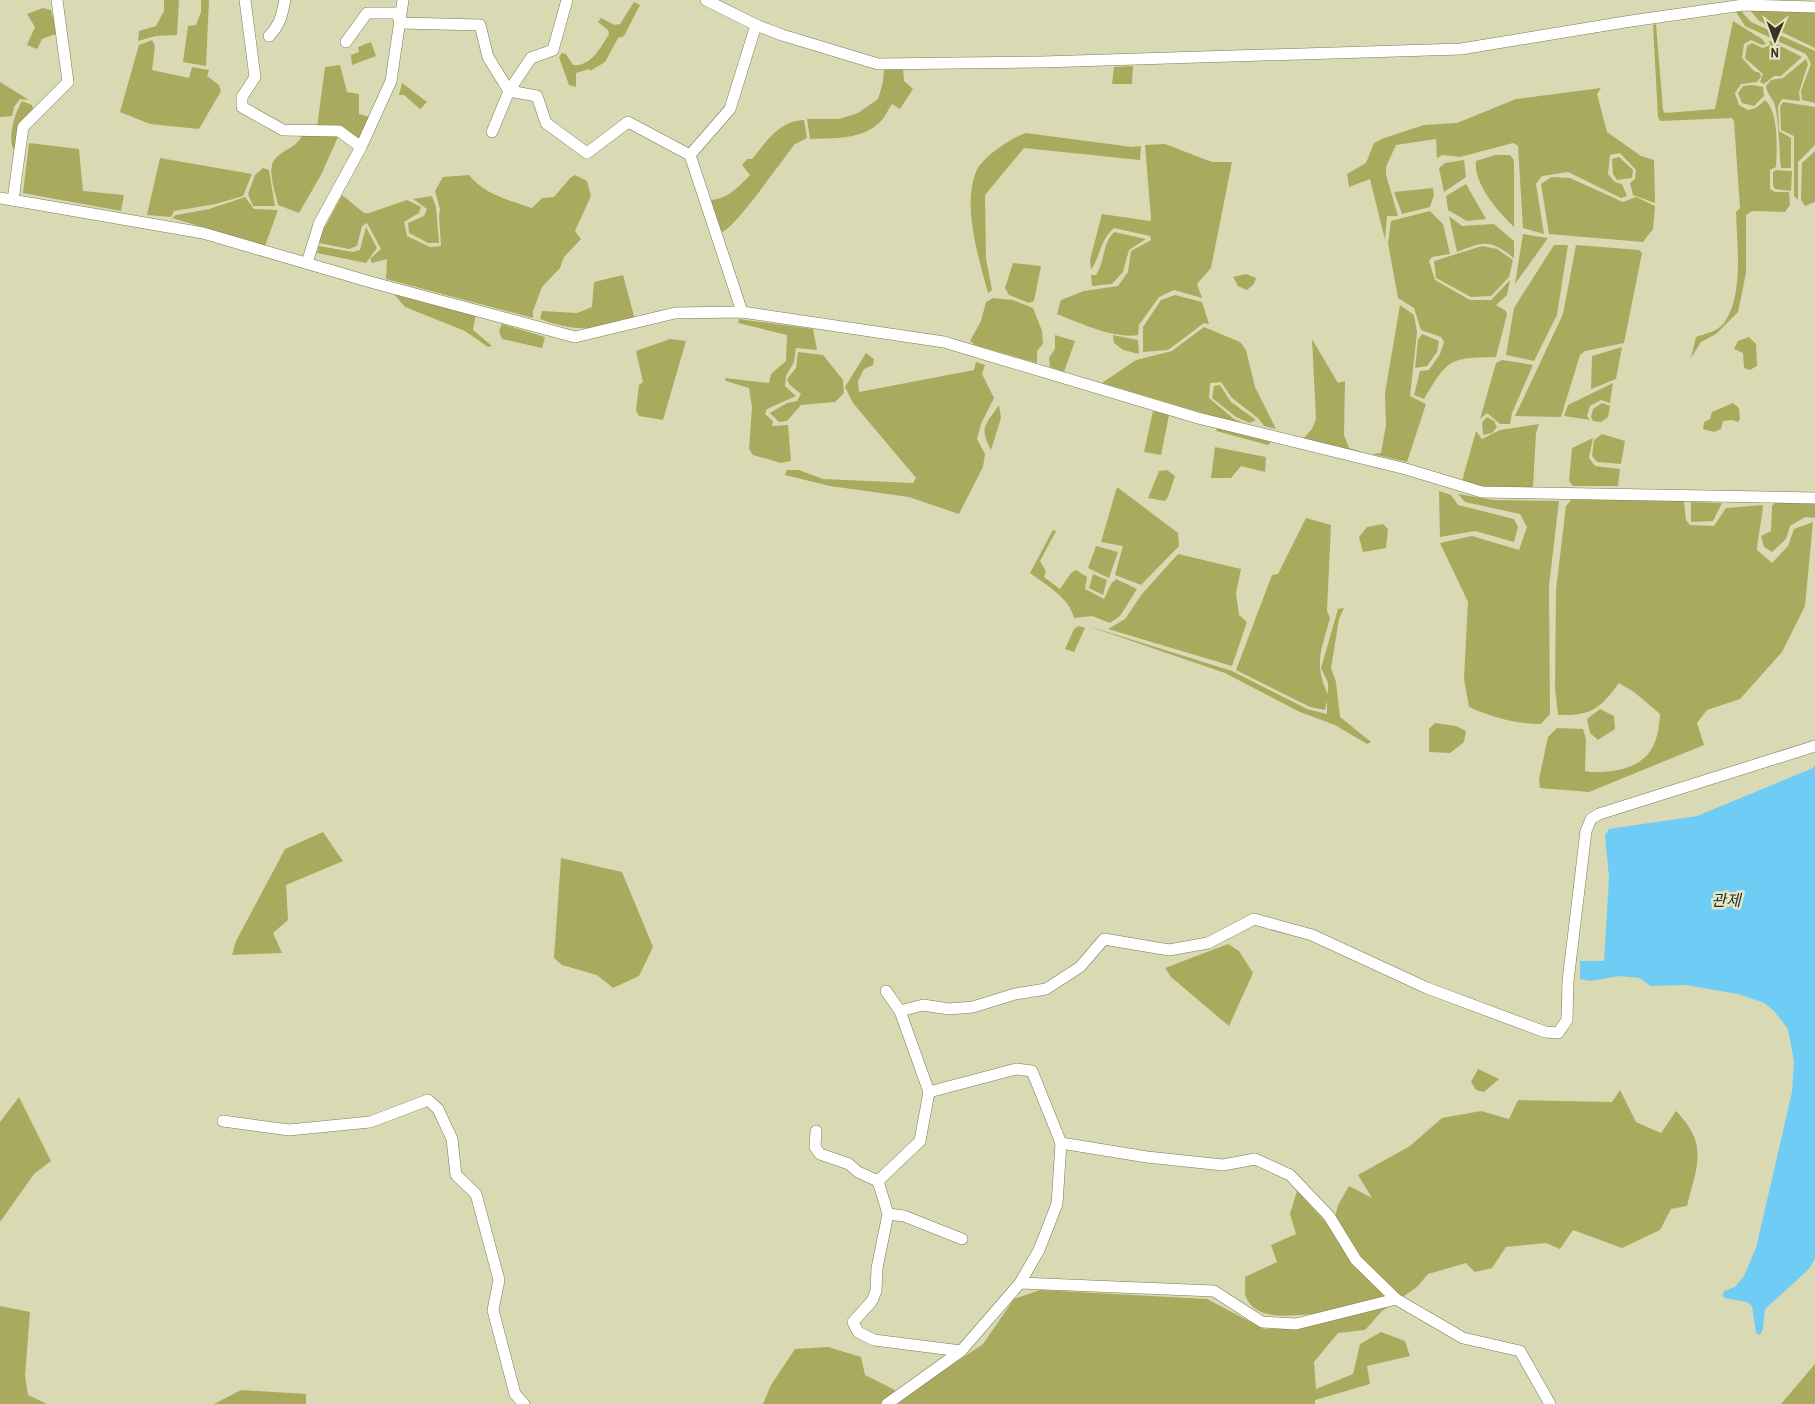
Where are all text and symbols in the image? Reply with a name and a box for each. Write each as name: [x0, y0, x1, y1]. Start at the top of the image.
north arrow: [1750, 15, 1800, 65]
text: N: [1770, 44, 1779, 62]
water label: 관제: [1711, 889, 1743, 911]

